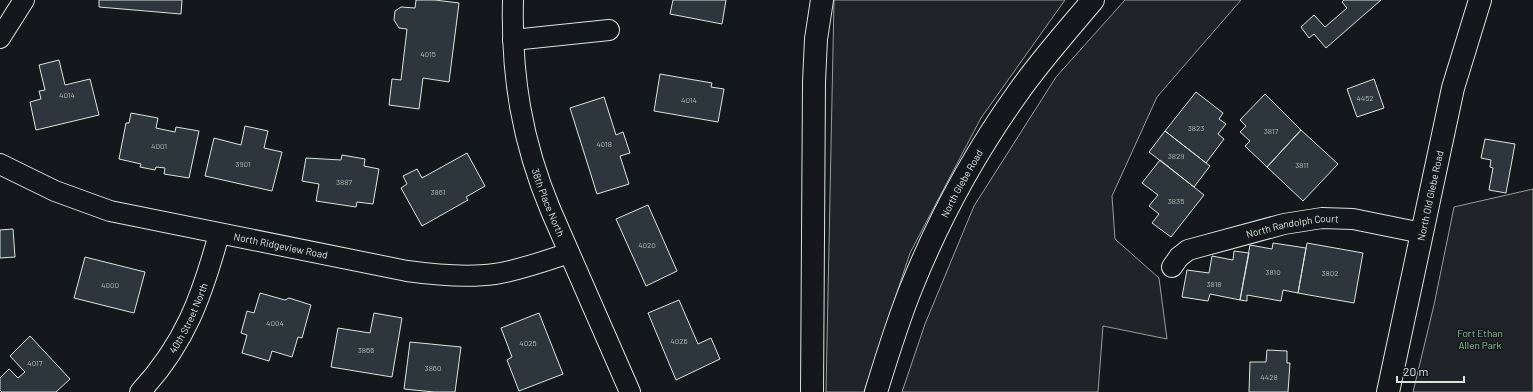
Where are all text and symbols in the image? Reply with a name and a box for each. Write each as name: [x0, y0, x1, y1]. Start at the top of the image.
house number: 4015: [420, 49, 436, 59]
house number: 4014: [59, 90, 75, 100]
house number: 4452: [1356, 93, 1374, 103]
house number: 4014: [681, 95, 697, 105]
house number: 3823: [1188, 123, 1204, 133]
house number: 3817: [1264, 126, 1279, 136]
house number: 4018: [596, 139, 612, 149]
house number: 4001: [151, 141, 167, 151]
street label: North Glebe Road: [938, 147, 985, 219]
street label: North Old Glebe Road: [1415, 149, 1445, 242]
house number: 3829: [1168, 151, 1184, 161]
house number: 3901: [235, 159, 251, 169]
house number: 3811: [1295, 160, 1309, 170]
street label: 38th Place North: [530, 167, 567, 238]
house number: 3887: [336, 177, 352, 187]
house number: 3861: [430, 187, 446, 197]
house number: 3835: [1168, 196, 1184, 206]
street label: North Randolph Court: [1245, 212, 1339, 240]
street label: North Ridgeview Road: [233, 230, 329, 261]
house number: 4020: [638, 240, 656, 250]
house number: 3810: [1265, 267, 1281, 277]
house number: 3802: [1321, 268, 1339, 278]
house number: 3818: [1206, 279, 1222, 289]
house number: 4000: [101, 280, 119, 290]
street label: 40th Street North: [166, 281, 210, 355]
house number: 4004: [266, 318, 284, 328]
park label: Fort Ethan Allen Park: [1457, 327, 1503, 351]
house number: 4026: [670, 336, 688, 346]
house number: 4025: [519, 338, 537, 348]
house number: 3866: [358, 345, 374, 355]
house number: 4017: [27, 358, 43, 368]
scale bar: [1397, 358, 1464, 384]
house number: 3860: [425, 363, 441, 373]
text: 20 m: [1403, 364, 1429, 378]
house number: 4428: [1260, 372, 1278, 382]

